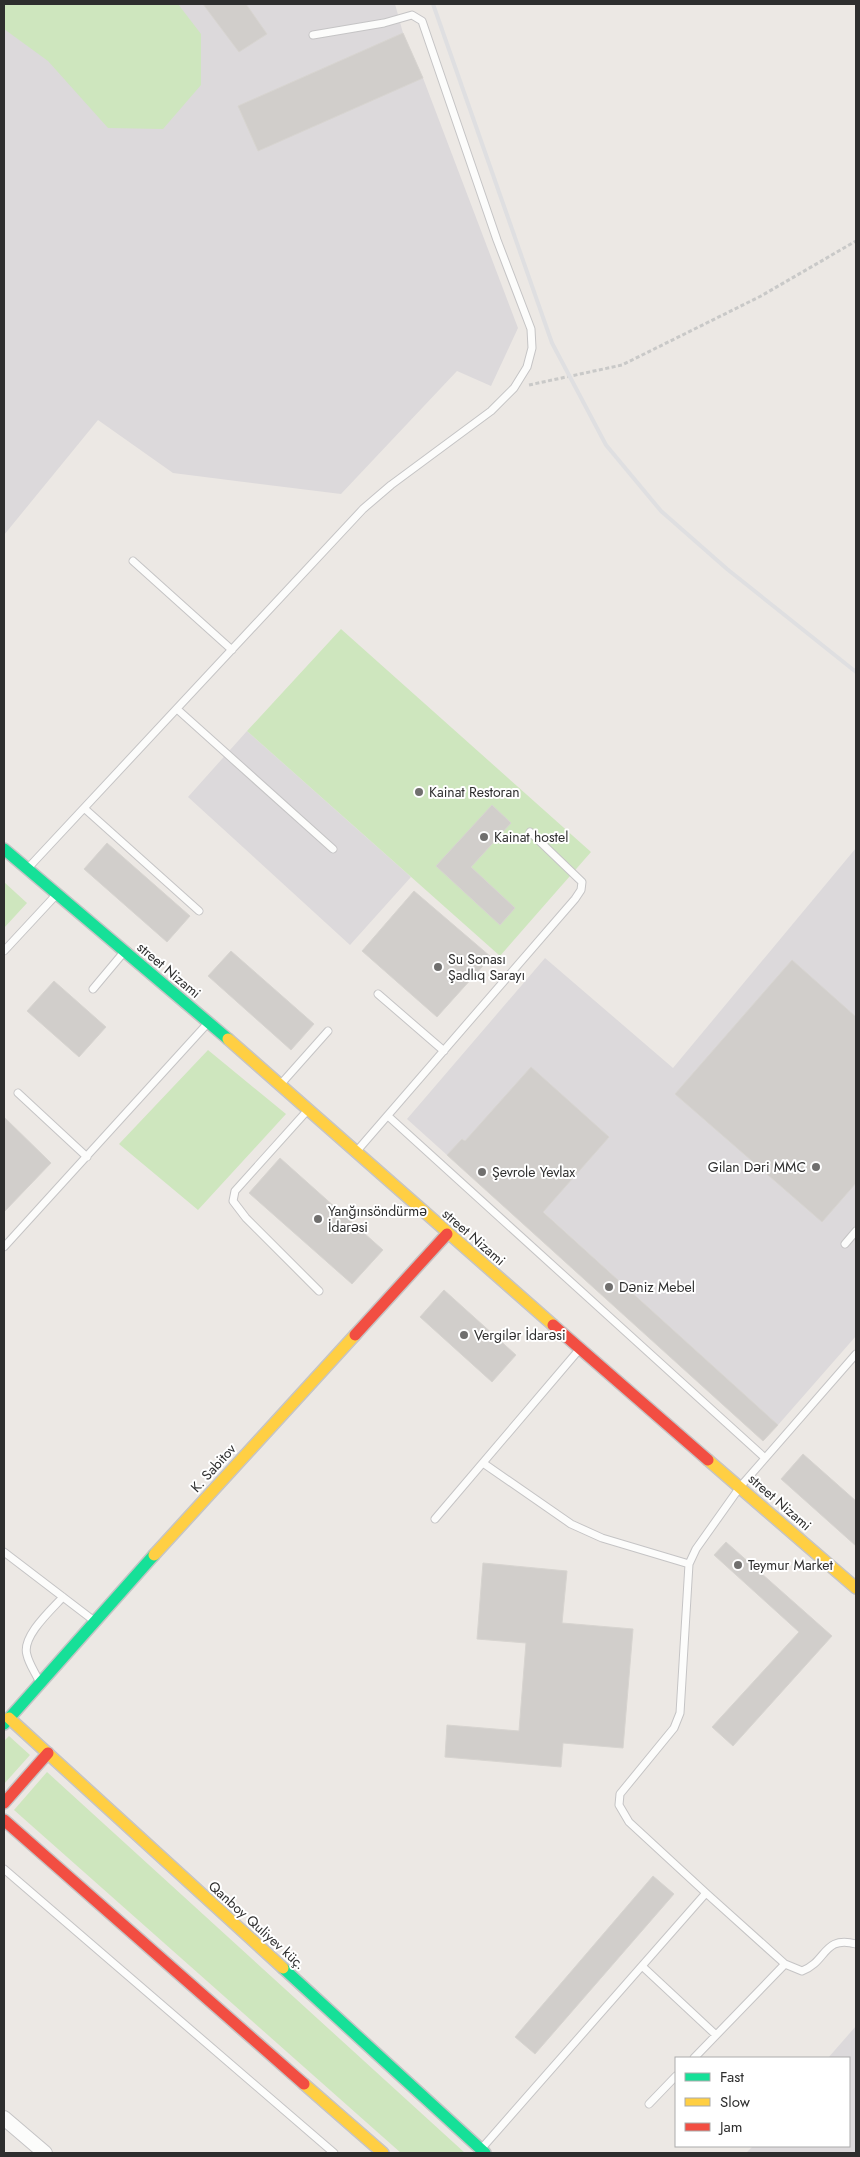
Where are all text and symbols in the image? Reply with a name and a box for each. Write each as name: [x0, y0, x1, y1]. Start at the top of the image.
place label: Kainat Restoran: [429, 782, 520, 802]
marker: Kainat Restoran: [413, 786, 425, 798]
place label: Kainat hostel: [494, 827, 568, 847]
marker: Kainat hostel: [478, 831, 490, 843]
street label: street Nizami: [133, 937, 205, 1003]
place label: Su Sonası Şadlıq Sarayı: [448, 949, 525, 985]
marker: Su Sonası Şadlıq Sarayı: [432, 961, 444, 973]
place label: Gilan Dəri MMC: [708, 1157, 806, 1177]
marker: Gilan Dəri MMC: [810, 1161, 822, 1173]
place label: Şevrole Yevlax: [492, 1162, 575, 1182]
marker: Şevrole Yevlax: [476, 1166, 488, 1178]
place label: Yanğınsöndürmə İdarəsi: [328, 1201, 427, 1237]
street label: street Nizami: [438, 1204, 510, 1270]
marker: Yanğınsöndürmə İdarəsi: [312, 1213, 324, 1225]
place label: Dəniz Mebel: [619, 1277, 695, 1297]
marker: Dəniz Mebel: [603, 1281, 615, 1293]
place label: Vergilər İdarəsi: [474, 1325, 566, 1345]
marker: Vergilər İdarəsi: [458, 1329, 470, 1341]
street label: K. Sabitov: [186, 1439, 241, 1497]
street label: street Nizami: [744, 1469, 816, 1535]
place label: Teymur Market: [748, 1555, 834, 1575]
marker: Teymur Market: [732, 1559, 744, 1571]
street label: Qanboy Quliyev küç.: [204, 1876, 310, 1974]
legend: [675, 2057, 850, 2147]
text: Fast: [720, 2066, 744, 2088]
text: Slow: [720, 2091, 751, 2113]
text: Jam: [718, 2116, 743, 2138]

